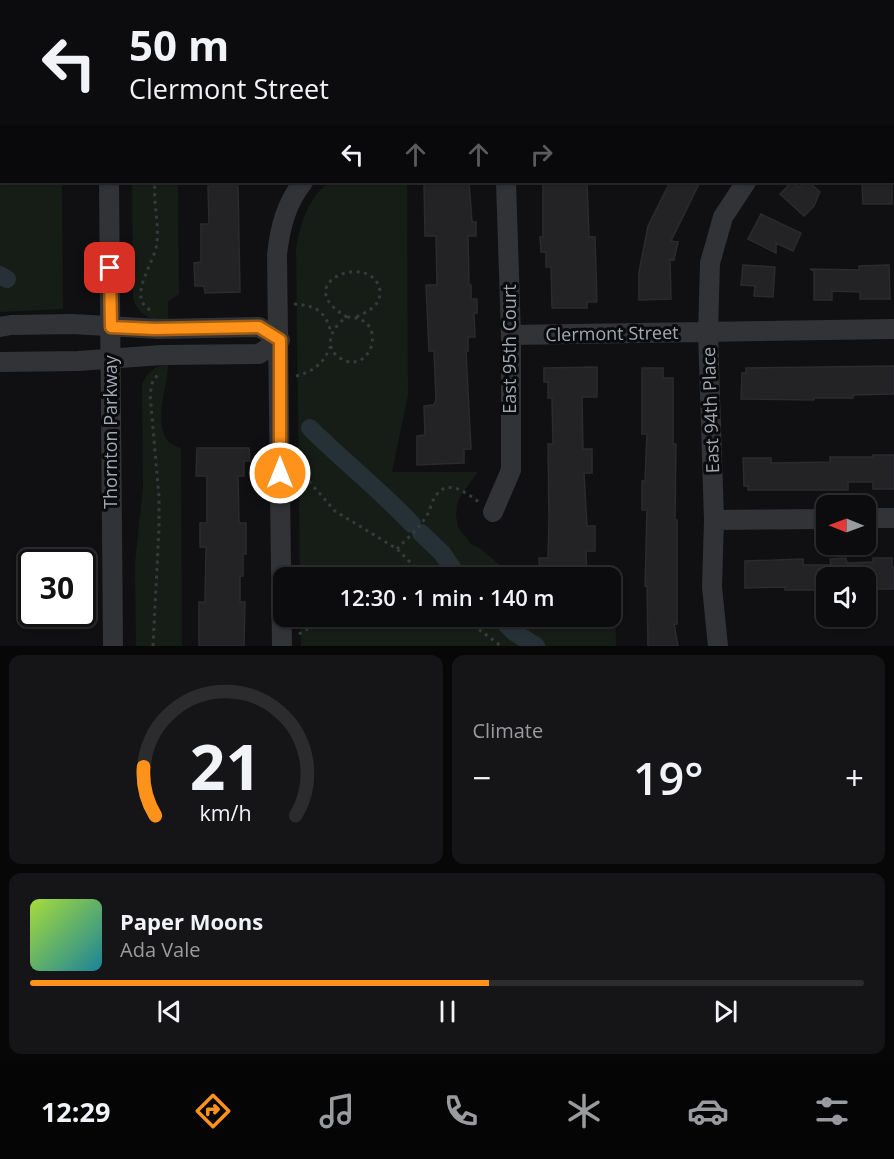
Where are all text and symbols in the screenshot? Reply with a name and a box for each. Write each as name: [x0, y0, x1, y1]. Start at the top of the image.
text: 50 m: [129, 16, 229, 73]
icon: left: [30, 24, 108, 102]
text: Clermont Street: [129, 70, 329, 107]
icon: left: [336, 138, 369, 171]
icon: ahead: [399, 138, 432, 171]
icon: ahead: [462, 138, 495, 171]
icon: right: [525, 138, 558, 171]
pin: [84, 242, 135, 293]
icon: arrive: [93, 251, 126, 284]
street label: East 95th Court: [497, 284, 521, 414]
street label: Clermont Street: [545, 320, 679, 346]
street label: East 94th Place: [696, 346, 724, 474]
street label: Thornton Parkway: [98, 354, 122, 509]
position arrow: [248, 441, 312, 505]
north arrow: [816, 495, 876, 555]
map controls: [816, 495, 876, 627]
speed limit sign: 30: [18, 549, 96, 627]
button: sound: [816, 567, 876, 627]
text: 12:30 · 1 min · 140 m: [339, 582, 555, 612]
text: Climate: [473, 717, 543, 744]
text: 21: [190, 723, 261, 808]
text: 19°: [633, 747, 704, 808]
text: −: [473, 755, 491, 800]
text: +: [845, 755, 864, 800]
text: km/h: [200, 799, 252, 828]
text: Paper Moons: [120, 906, 263, 936]
text: Ada Vale: [120, 936, 201, 963]
icon: previous: [153, 995, 186, 1028]
icon: pause: [431, 995, 464, 1028]
icon: next: [709, 995, 742, 1028]
icon: directions: [192, 1090, 234, 1132]
icon: music: [316, 1090, 358, 1132]
icon: phone: [440, 1090, 482, 1132]
icon: climate: [563, 1090, 605, 1132]
icon: car: [687, 1090, 729, 1132]
icon: filters: [811, 1090, 853, 1132]
text: 12:29: [41, 1093, 110, 1130]

